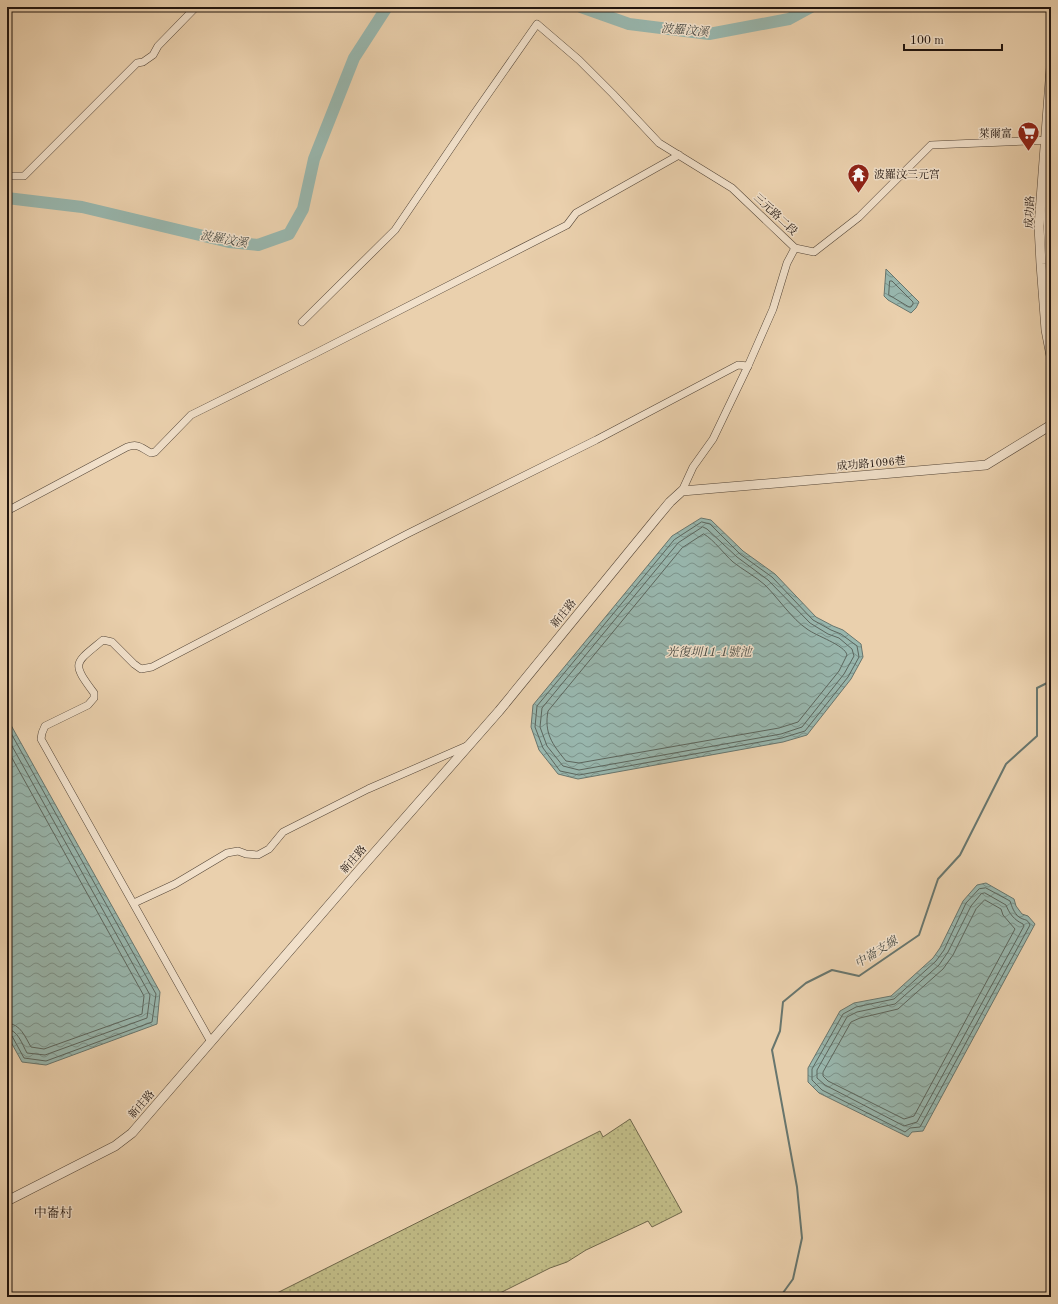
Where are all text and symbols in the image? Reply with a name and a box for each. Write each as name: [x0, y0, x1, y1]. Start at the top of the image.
water label: 波羅汶溪: [660, 21, 712, 39]
scale bar: [904, 26, 1002, 52]
text: 100 m: [910, 35, 944, 47]
supermarket icon: 萊爾富: [1015, 120, 1041, 153]
place label: 萊爾富: [979, 127, 1012, 140]
temple icon: 波羅汶三元宮: [846, 161, 872, 194]
place label: 波羅汶三元宮: [874, 168, 940, 181]
street label: 三元路二段: [751, 191, 800, 238]
street label: 成功路: [1022, 195, 1037, 229]
water label: 波羅汶溪: [199, 228, 251, 250]
street label: 成功路1096巷: [836, 454, 906, 473]
street label: 新庄路: [548, 596, 579, 630]
water label: 光復圳11-1號池: [666, 645, 754, 659]
street label: 新庄路: [338, 843, 369, 876]
water label: 中崙支線: [852, 932, 902, 971]
street label: 新庄路: [126, 1088, 157, 1121]
district label: 中崙村: [33, 1206, 73, 1220]

